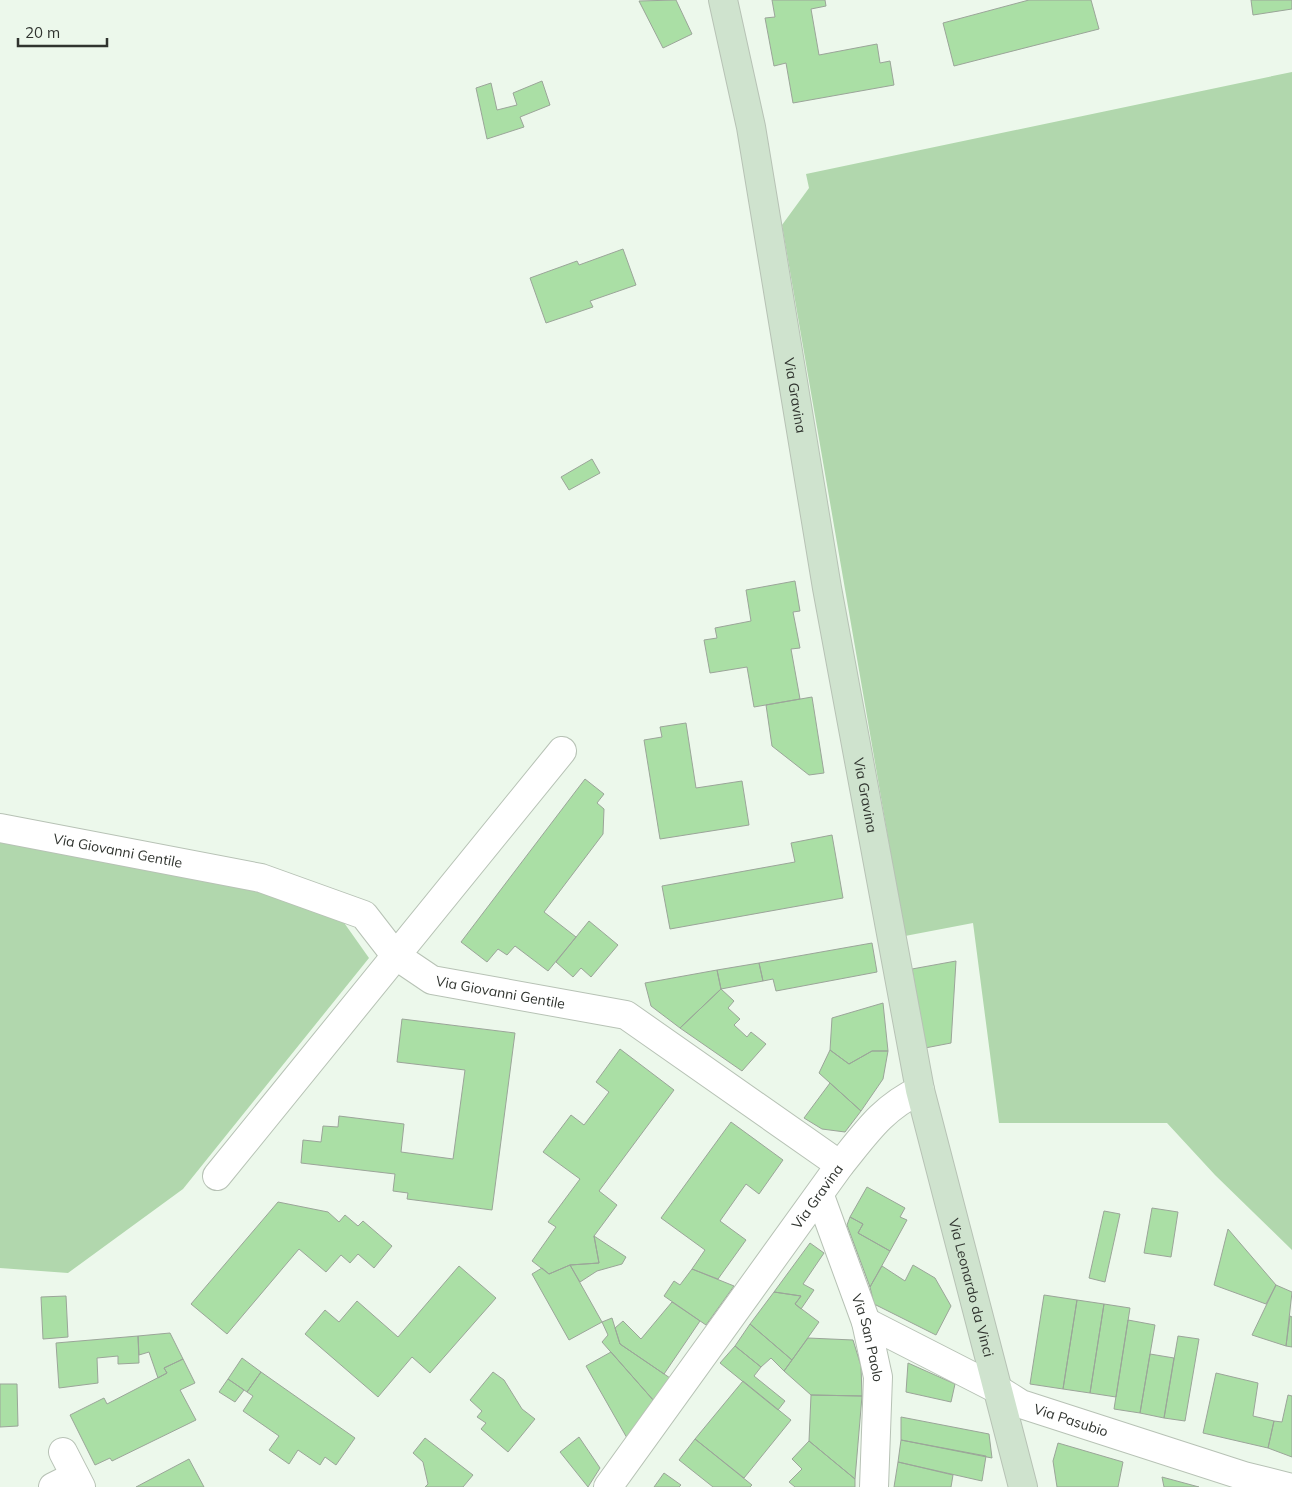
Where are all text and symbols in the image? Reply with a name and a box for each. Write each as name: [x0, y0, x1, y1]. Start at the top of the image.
scale bar: [18, 15, 106, 47]
text: 20 m: [25, 23, 60, 42]
street label: Via Gravina: [780, 356, 810, 434]
street label: Via Gravina: [850, 756, 881, 834]
street label: Via Giovanni Gentile: [52, 829, 184, 872]
street label: Via Giovanni Gentile: [434, 972, 567, 1013]
street label: Via Gravina: [788, 1160, 847, 1233]
street label: Via Leonardo da Vinci: [945, 1217, 998, 1359]
street label: Via San Paolo: [847, 1291, 887, 1382]
street label: Via Pasubio: [1032, 1400, 1110, 1441]

